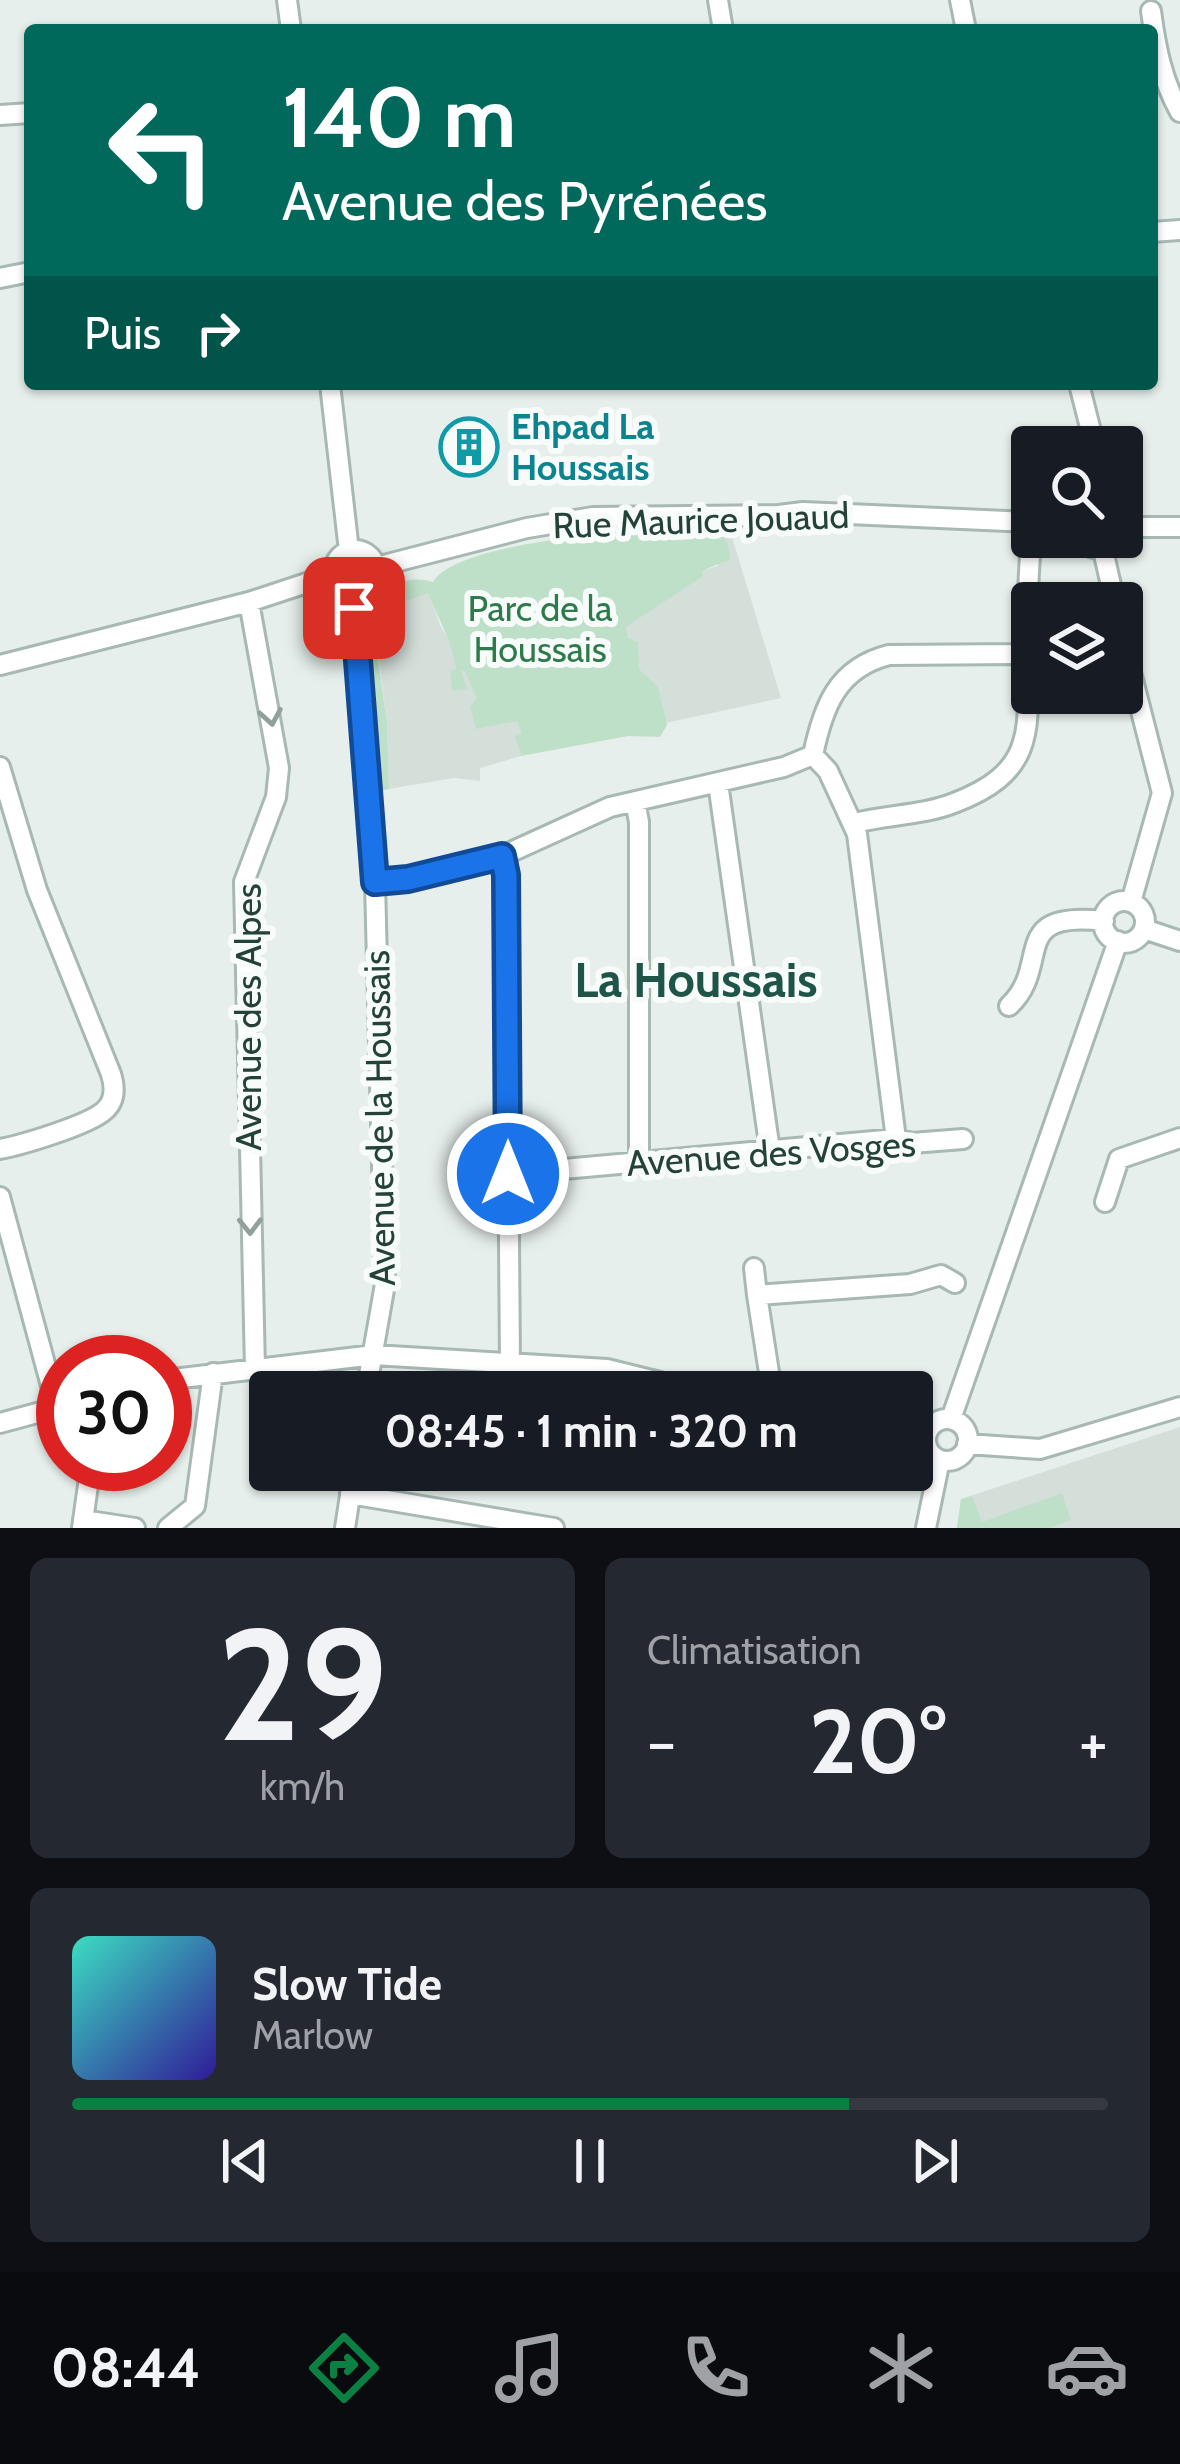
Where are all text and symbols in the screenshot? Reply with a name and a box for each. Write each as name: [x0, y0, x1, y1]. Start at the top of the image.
text: 140 m: [282, 66, 516, 168]
icon: left: [84, 72, 240, 228]
text: Avenue des Pyrénées: [282, 168, 768, 234]
icon: right: [185, 300, 251, 366]
text: Puis: [84, 306, 161, 360]
place label: Ehpad La Houssais: [511, 404, 654, 489]
building icon: Ehpad La Houssais: [438, 416, 500, 478]
map controls: [1011, 426, 1143, 714]
button: search: [1011, 426, 1143, 558]
street label: Rue Maurice Jouaud: [552, 493, 850, 547]
pin: [303, 557, 405, 659]
icon: arrive: [321, 575, 387, 641]
button: layers: [1011, 582, 1143, 714]
park label: Parc de la Houssais: [467, 586, 613, 671]
one-way arrow: [257, 707, 282, 727]
street label: Avenue des Alpes: [226, 883, 270, 1151]
street label: Avenue de la Houssais: [354, 950, 404, 1286]
district label: La Houssais: [574, 951, 818, 1009]
position arrow: [445, 1111, 571, 1237]
street label: Avenue des Vosges: [625, 1121, 917, 1185]
one-way arrow: [237, 1217, 263, 1236]
speed limit sign: 30: [36, 1335, 192, 1491]
text: 08:45 · 1 min · 320 m: [385, 1404, 797, 1458]
text: 29: [217, 1589, 388, 1779]
text: Climatisation: [647, 1626, 862, 1674]
text: 20°: [809, 1686, 946, 1796]
text: −: [647, 1701, 676, 1782]
text: +: [1079, 1701, 1108, 1782]
text: km/h: [260, 1762, 345, 1810]
text: Slow Tide: [252, 1957, 442, 2011]
text: Marlow: [252, 2011, 373, 2059]
icon: previous: [212, 2128, 278, 2194]
icon: pause: [557, 2128, 623, 2194]
icon: next: [902, 2128, 968, 2194]
icon: directions: [302, 2326, 386, 2410]
icon: music: [488, 2326, 572, 2410]
icon: phone: [674, 2326, 758, 2410]
icon: climate: [859, 2326, 943, 2410]
icon: car: [1045, 2326, 1129, 2410]
text: 08:44: [51, 2335, 201, 2401]

